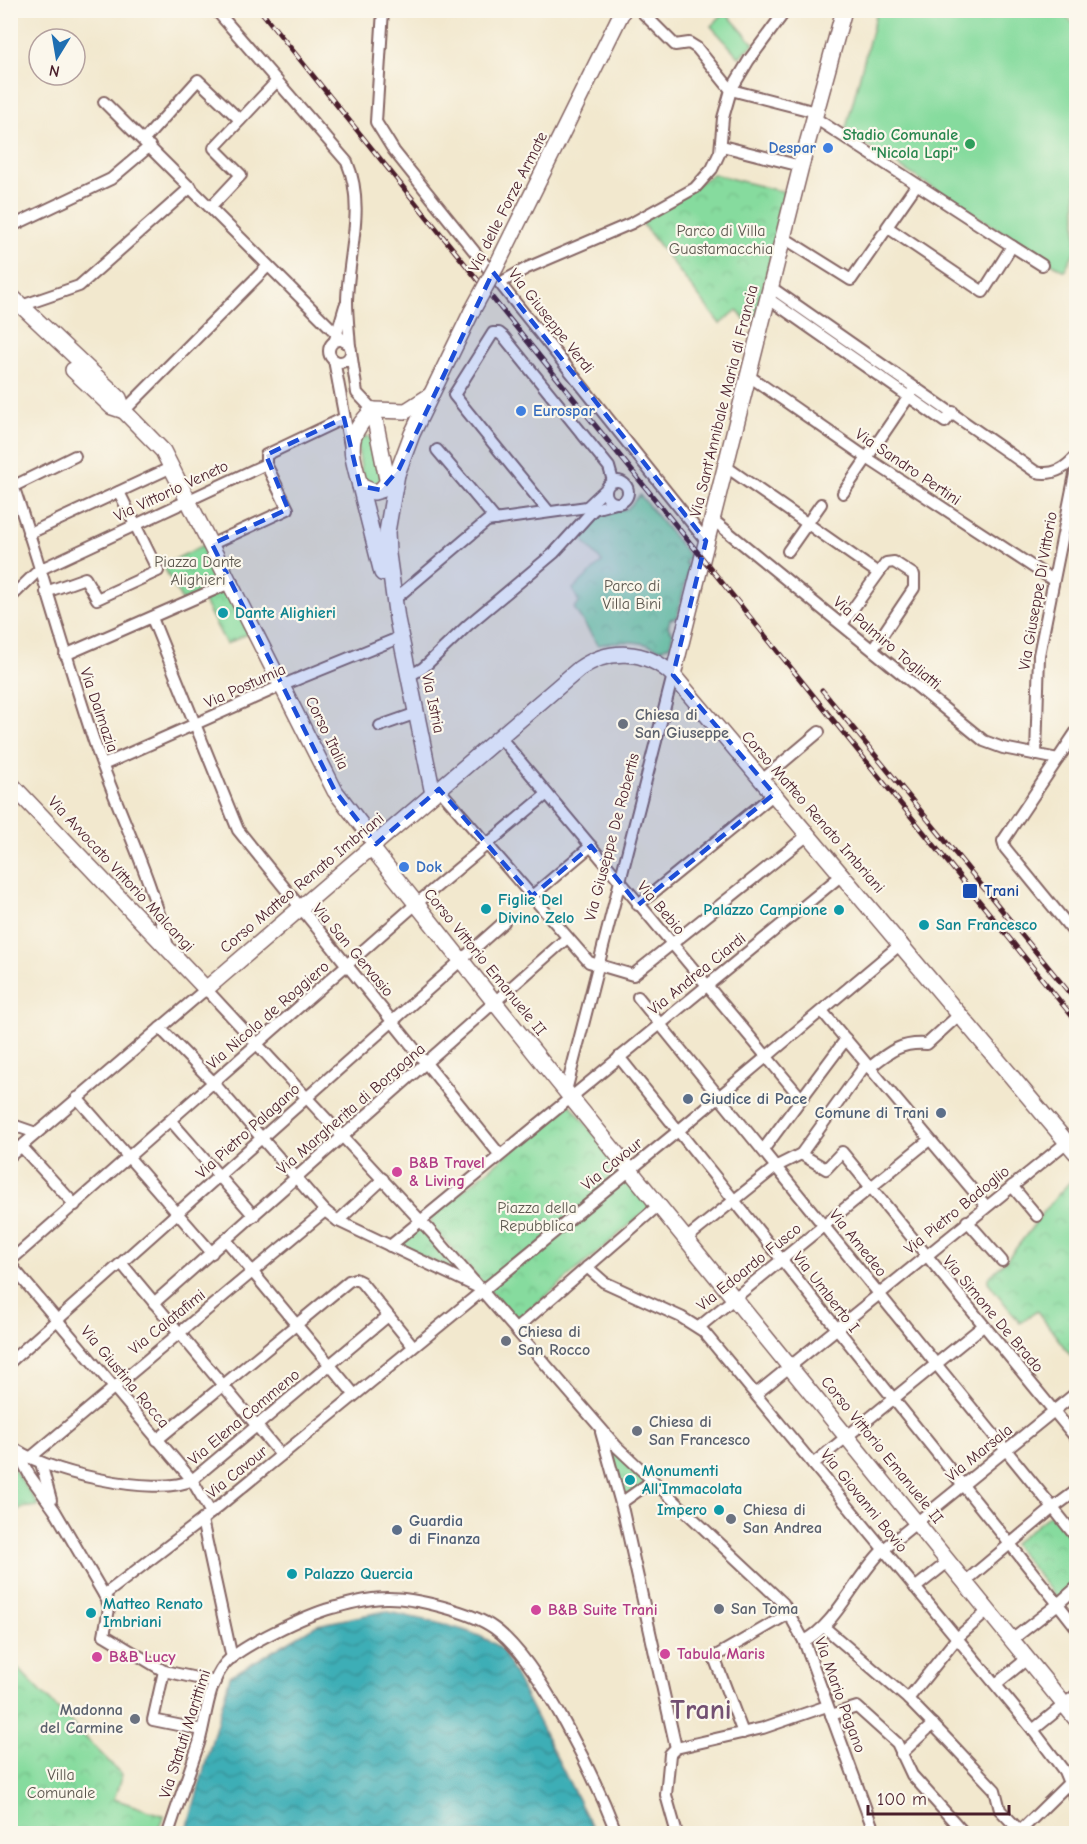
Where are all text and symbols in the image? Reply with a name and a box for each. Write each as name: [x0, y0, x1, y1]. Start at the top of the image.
north arrow: [27, 27, 87, 87]
text: N: [47, 61, 61, 81]
place label: Stadio Comunale "Nicola Lapi": [843, 126, 958, 162]
street label: Via delle Forze Armate: [465, 129, 551, 275]
marker: Stadio Comunale "Nicola Lapi": [963, 137, 977, 151]
place label: Despar: [768, 139, 817, 157]
marker: Despar: [821, 141, 835, 155]
park label: Parco di Villa Guastamacchia: [669, 222, 773, 258]
street label: Via Giuseppe Verdi: [505, 265, 597, 377]
street label: Via Sant'Annibale Maria di Francia: [686, 283, 762, 519]
place label: Eurospar: [533, 402, 596, 420]
marker: Eurospar: [514, 404, 528, 418]
street label: Via Sandro Pertini: [852, 425, 964, 509]
street label: Via Vittorio Veneto: [111, 457, 231, 525]
street label: Via Giuseppe Di Vittorio: [1015, 510, 1061, 672]
park label: Piazza Dante Alighieri: [154, 553, 242, 589]
park label: Parco di Villa Bini: [603, 577, 661, 613]
street label: Via Palmiro Togliatti: [830, 593, 944, 693]
place label: Dante Alighieri: [235, 604, 336, 622]
marker: Dante Alighieri: [216, 606, 230, 620]
street label: Via Postumia: [202, 660, 288, 712]
street label: Via Dalmazia: [76, 665, 122, 755]
street label: Via Istria: [418, 671, 448, 735]
street label: Corso Italia: [302, 694, 352, 772]
place label: Chiesa di San Giuseppe: [635, 706, 729, 742]
marker: Chiesa di San Giuseppe: [616, 717, 630, 731]
street label: Corso Matteo Renato Imbriani: [738, 727, 888, 897]
street label: Via Giuseppe De Robertis: [581, 751, 643, 923]
street label: Via Avvocato Vittorio Malcangi: [44, 793, 198, 955]
street label: Corso Matteo Renato Imbriani: [216, 809, 388, 957]
place label: Dok: [416, 858, 442, 876]
marker: Dok: [397, 860, 411, 874]
street label: Via Bebio: [633, 878, 689, 938]
marker: Trani: [961, 882, 979, 900]
place label: Trani: [984, 882, 1019, 900]
street label: Corso Vittorio Emanuele II: [420, 885, 550, 1039]
place label: Figlie Del Divino Zelo: [498, 891, 574, 927]
street label: Via San Gervasio: [309, 900, 397, 1000]
place label: Palazzo Campione: [703, 901, 827, 919]
marker: Figlie Del Divino Zelo: [479, 902, 493, 916]
marker: Palazzo Campione: [832, 903, 846, 917]
place label: San Francesco: [936, 916, 1037, 934]
marker: San Francesco: [917, 918, 931, 932]
street label: Via Andrea Ciardi: [645, 929, 749, 1019]
street label: Via Nicola de Roggiero: [203, 957, 333, 1073]
street label: Via Margherita di Borgogna: [273, 1040, 429, 1178]
street label: Via Pietro Palagano: [192, 1080, 304, 1182]
place label: Giudice di Pace: [700, 1090, 807, 1108]
marker: Giudice di Pace: [681, 1092, 695, 1106]
place label: Comune di Trani: [815, 1104, 929, 1122]
marker: Comune di Trani: [934, 1106, 948, 1120]
street label: Via Cavour: [578, 1134, 647, 1194]
place label: B&B Travel & Living: [409, 1154, 485, 1190]
street label: Via Pietro Badoglio: [901, 1162, 1013, 1258]
marker: B&B Travel & Living: [390, 1165, 404, 1179]
park label: Piazza della Repubblica: [497, 1199, 577, 1235]
street label: Via Amedeo: [825, 1206, 891, 1280]
street label: Via Edoardo Fusco: [693, 1219, 805, 1315]
street label: Via Umberto I: [789, 1248, 863, 1336]
street label: Via Simone De Brado: [939, 1252, 1047, 1376]
street label: Via Calatafimi: [125, 1286, 209, 1358]
street label: Via Giustina Rocca: [77, 1322, 173, 1432]
place label: Chiesa di San Rocco: [518, 1323, 590, 1359]
marker: Chiesa di San Rocco: [499, 1334, 513, 1348]
street label: Via Elena Commeno: [185, 1365, 303, 1469]
street label: Corso Vittorio Emanuele II: [817, 1373, 947, 1527]
place label: Chiesa di San Francesco: [649, 1413, 750, 1449]
street label: Via Marsala: [942, 1421, 1016, 1485]
marker: Chiesa di San Francesco: [630, 1424, 644, 1438]
street label: Via Cavour: [203, 1442, 272, 1502]
street label: Via Giovanni Bovio: [817, 1446, 911, 1556]
place label: Monumenti All'Immacolata: [642, 1462, 742, 1498]
marker: Monumenti All'Immacolata: [623, 1473, 637, 1487]
place label: Impero: [657, 1501, 707, 1519]
place label: Chiesa di San Andrea: [743, 1501, 822, 1537]
marker: Impero: [712, 1503, 726, 1517]
place label: Guardia di Finanza: [409, 1512, 480, 1548]
marker: Chiesa di San Andrea: [724, 1512, 738, 1526]
marker: Guardia di Finanza: [390, 1523, 404, 1537]
place label: Palazzo Quercia: [304, 1565, 413, 1583]
marker: Palazzo Quercia: [285, 1567, 299, 1581]
place label: Matteo Renato Imbriani: [103, 1595, 203, 1631]
place label: San Toma: [731, 1600, 799, 1618]
place label: B&B Suite Trani: [548, 1601, 658, 1619]
marker: San Toma: [712, 1602, 726, 1616]
marker: B&B Suite Trani: [529, 1603, 543, 1617]
marker: Matteo Renato Imbriani: [84, 1606, 98, 1620]
street label: Via Mario Pagano: [811, 1635, 869, 1755]
place label: Tabula Maris: [677, 1645, 765, 1663]
marker: Tabula Maris: [658, 1647, 672, 1661]
place label: B&B Lucy: [109, 1648, 176, 1666]
marker: B&B Lucy: [90, 1650, 104, 1664]
street label: Via Statuti Marittimi: [156, 1667, 214, 1801]
district label: Trani: [670, 1694, 732, 1726]
place label: Madonna del Carmine: [40, 1701, 123, 1737]
marker: Madonna del Carmine: [128, 1712, 142, 1726]
park label: Villa Comunale: [27, 1766, 95, 1802]
scale bar: [868, 1778, 1009, 1816]
text: 100 m: [877, 1789, 927, 1810]

